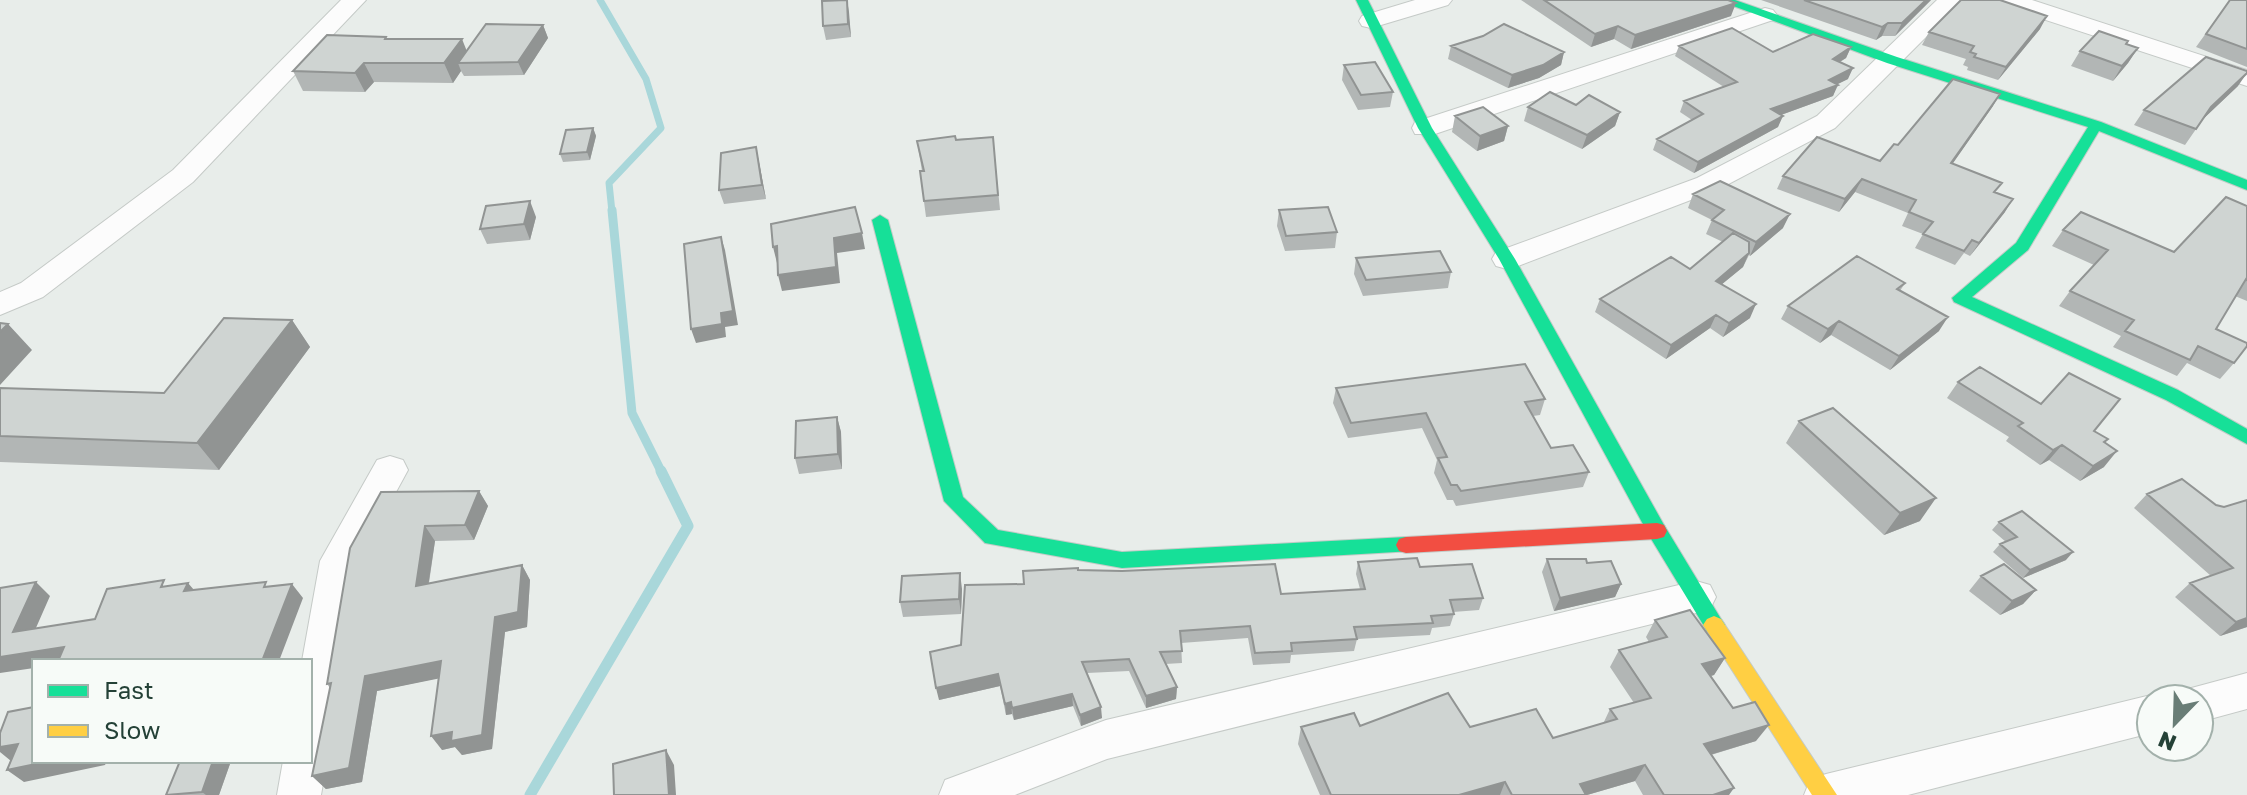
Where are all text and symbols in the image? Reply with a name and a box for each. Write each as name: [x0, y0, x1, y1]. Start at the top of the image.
legend: [32, 659, 312, 763]
text: Fast: [104, 675, 154, 704]
north arrow: [2135, 683, 2215, 763]
text: Slow: [104, 715, 160, 744]
text: N: [2154, 726, 2180, 758]

